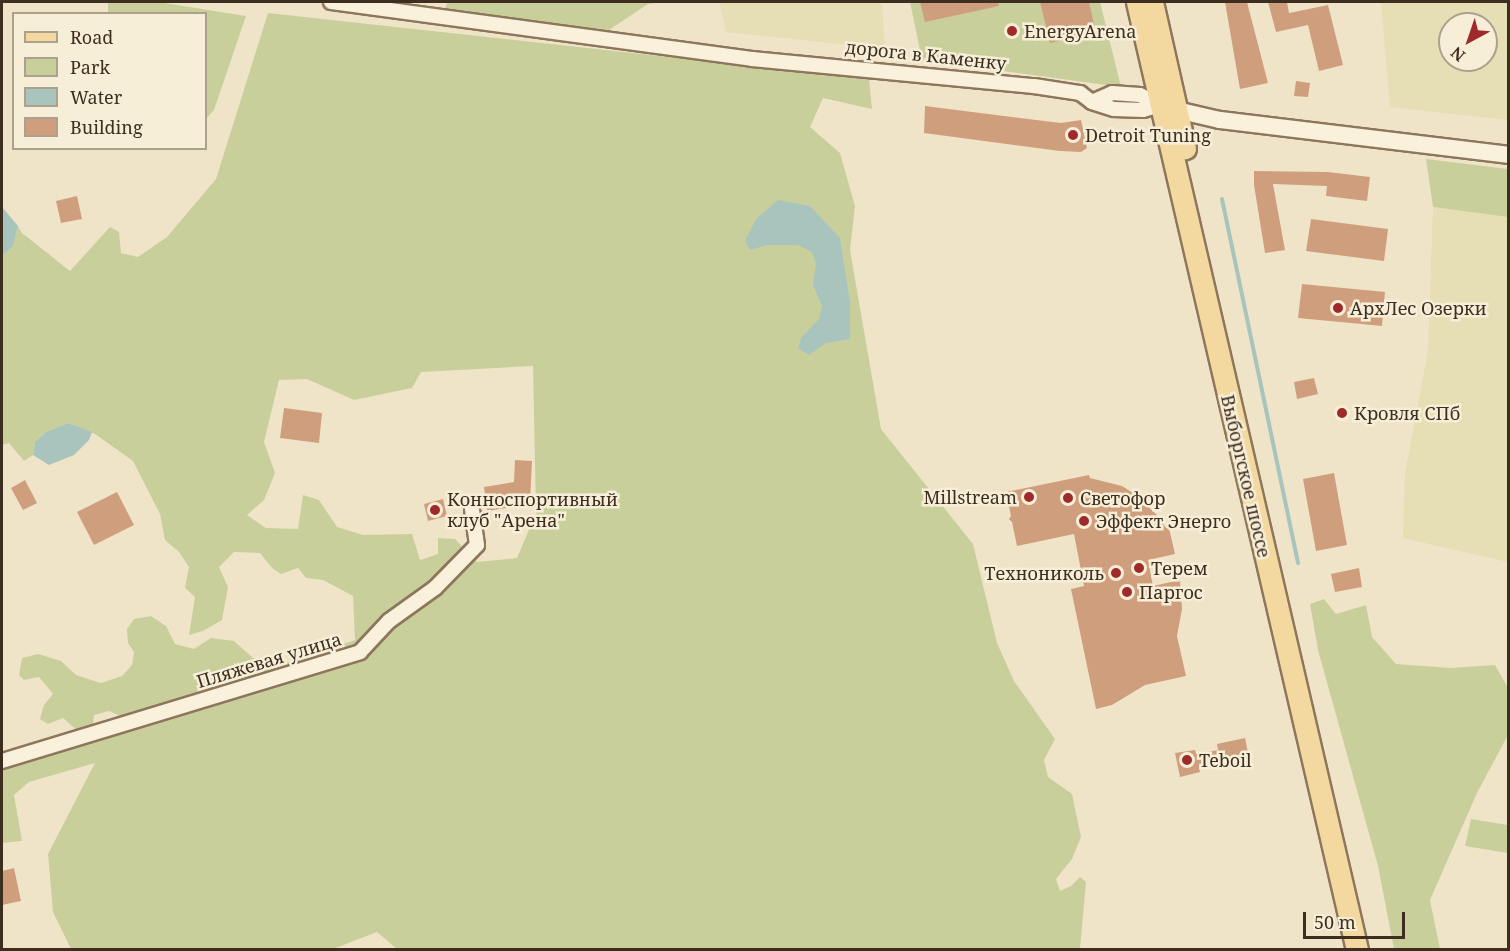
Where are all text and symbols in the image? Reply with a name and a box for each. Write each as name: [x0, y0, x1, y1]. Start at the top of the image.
legend: [12, 12, 207, 150]
north arrow: [1438, 12, 1498, 72]
place label: EnergyArena: [1024, 20, 1136, 42]
marker: EnergyArena: [1005, 24, 1019, 38]
text: Road: [70, 25, 113, 49]
street label: дорога в Каменку: [844, 36, 1008, 74]
text: N: [1446, 42, 1470, 67]
text: Park: [70, 55, 110, 79]
text: Water: [70, 85, 122, 109]
text: Building: [70, 115, 143, 139]
place label: Detroit Tuning: [1085, 124, 1211, 146]
marker: Detroit Tuning: [1066, 128, 1080, 142]
place label: АрхЛес Озерки: [1350, 297, 1487, 319]
marker: АрхЛес Озерки: [1331, 301, 1345, 315]
street label: Выборгское шоссе: [1217, 393, 1275, 559]
place label: Кровля СПб: [1354, 402, 1460, 424]
marker: Кровля СПб: [1335, 406, 1349, 420]
place label: Millstream: [923, 486, 1017, 508]
place label: Светофор: [1080, 487, 1165, 509]
place label: Конноспортивный клуб "Арена": [447, 489, 618, 532]
marker: Millstream: [1022, 490, 1036, 504]
marker: Светофор: [1061, 491, 1075, 505]
marker: Конноспортивный клуб "Арена": [428, 503, 442, 517]
place label: Эффект Энерго: [1096, 510, 1231, 532]
marker: Эффект Энерго: [1077, 514, 1091, 528]
place label: Терем: [1151, 557, 1208, 579]
marker: Терем: [1132, 561, 1146, 575]
place label: Технониколь: [984, 562, 1104, 584]
marker: Технониколь: [1109, 566, 1123, 580]
place label: Паргос: [1139, 581, 1203, 603]
marker: Паргос: [1120, 585, 1134, 599]
street label: Пляжевая улица: [194, 628, 344, 692]
place label: Teboil: [1199, 749, 1252, 771]
marker: Teboil: [1180, 753, 1194, 767]
scale bar: [1306, 900, 1408, 938]
text: 50 m: [1314, 910, 1356, 934]

